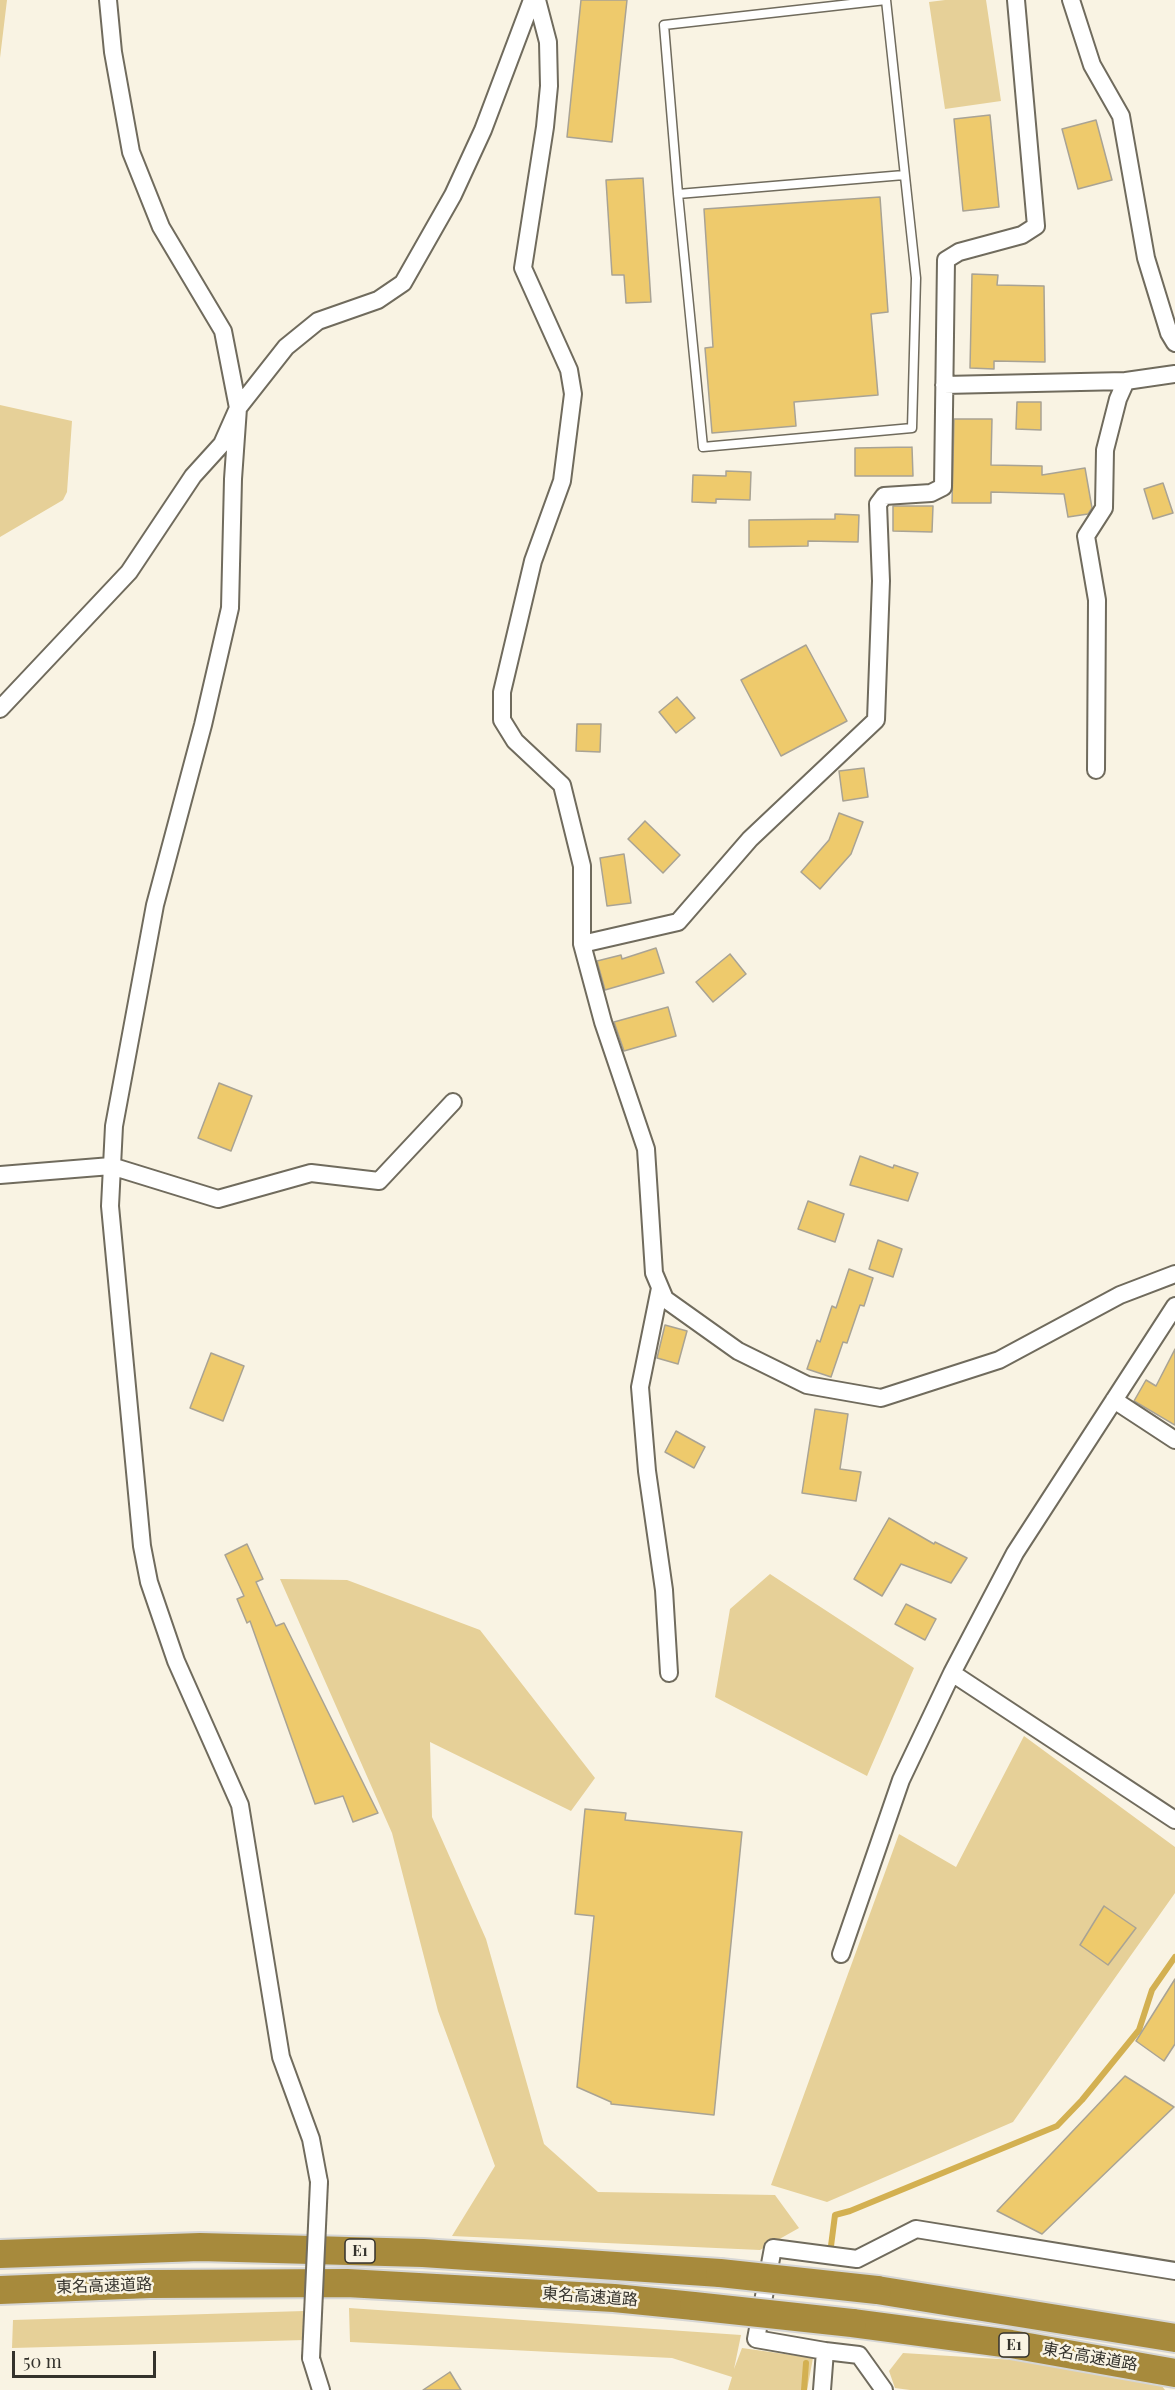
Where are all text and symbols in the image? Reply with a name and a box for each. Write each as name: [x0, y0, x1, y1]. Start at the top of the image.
road number: E1: [345, 2239, 375, 2263]
street label: 東名高速道路: [56, 2275, 152, 2297]
street label: 東名高速道路: [541, 2284, 639, 2310]
road number: E1: [999, 2333, 1029, 2357]
scale bar: [15, 2339, 159, 2377]
street label: 東名高速道路: [1041, 2339, 1139, 2375]
text: 50 m: [23, 2349, 62, 2373]

